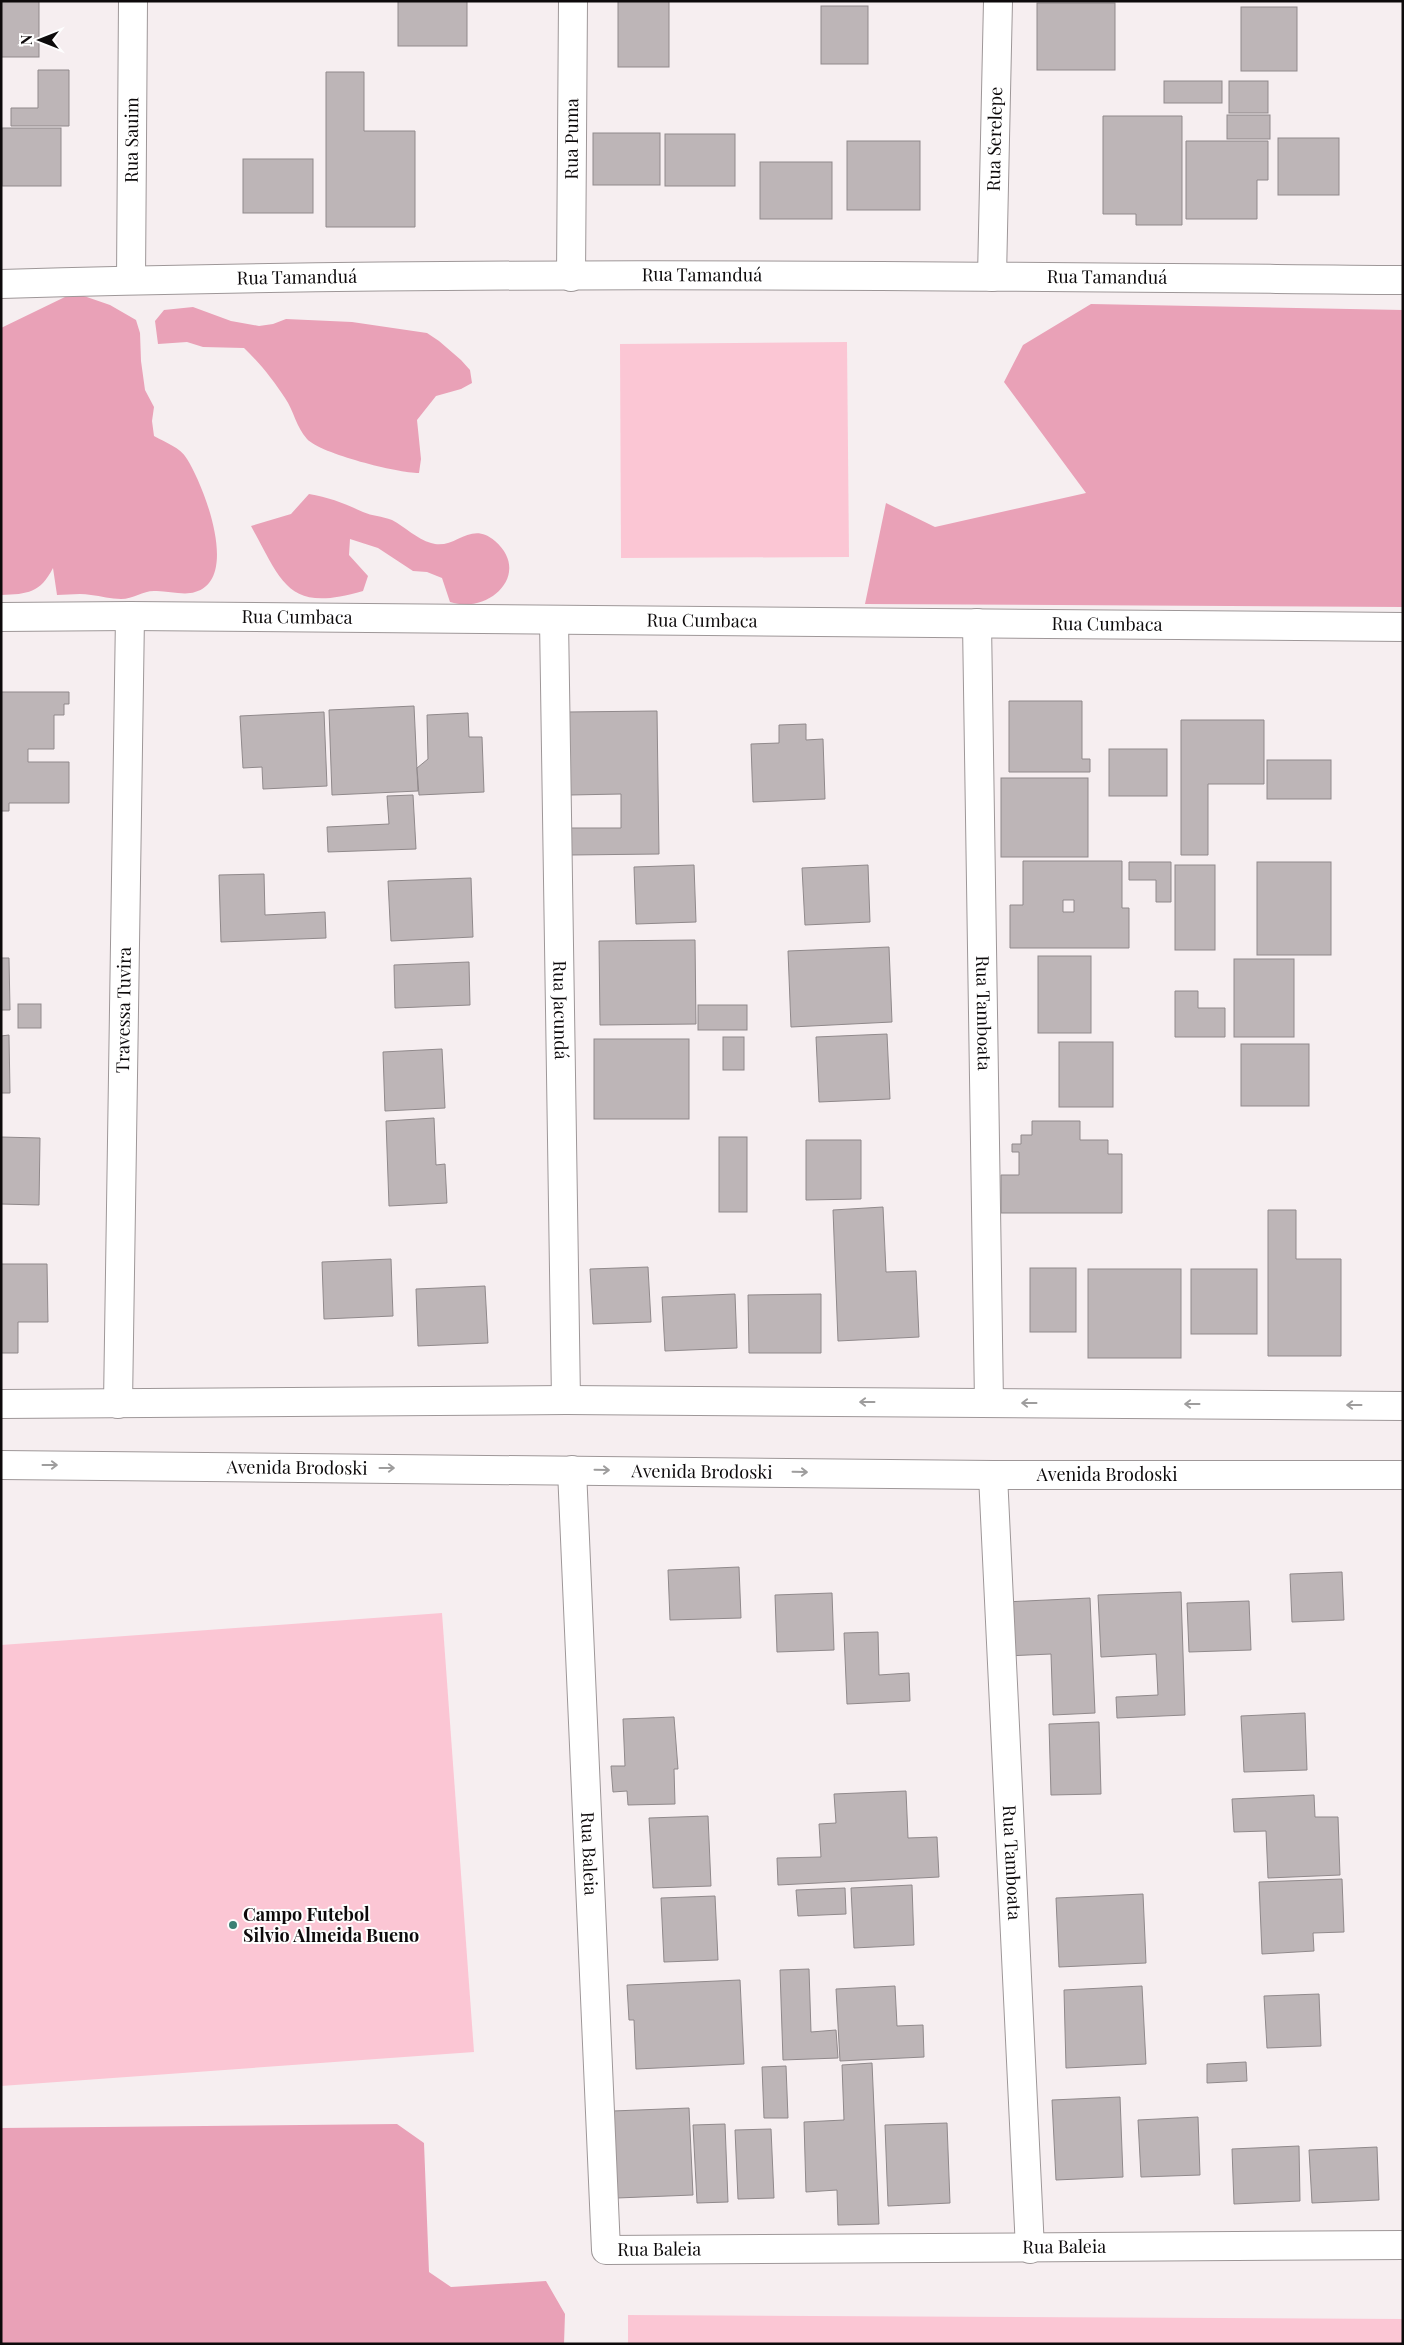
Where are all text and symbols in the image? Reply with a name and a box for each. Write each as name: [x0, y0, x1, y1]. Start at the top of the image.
north arrow: [15, 15, 65, 65]
text: N: [17, 35, 36, 45]
street label: Rua Serelepe: [981, 86, 1007, 192]
street label: Rua Sauim: [119, 97, 143, 183]
street label: Rua Puma: [559, 98, 583, 180]
street label: Rua Tamanduá: [642, 262, 762, 286]
street label: Rua Tamanduá: [236, 264, 357, 290]
street label: Rua Tamanduá: [1047, 264, 1167, 289]
street label: Rua Cumbaca: [241, 604, 353, 629]
street label: Rua Cumbaca: [646, 607, 758, 632]
street label: Rua Cumbaca: [1051, 611, 1163, 636]
street label: Travessa Tuvira: [110, 947, 136, 1073]
street label: Rua Tamboata: [971, 955, 997, 1071]
street label: Rua Jacundá: [548, 960, 574, 1060]
one-way arrow: [859, 1397, 875, 1407]
one-way arrow: [1021, 1398, 1038, 1408]
one-way arrow: [1184, 1399, 1200, 1409]
one-way arrow: [1346, 1400, 1362, 1410]
street label: Avenida Brodoski: [225, 1454, 368, 1480]
street label: Avenida Brodoski: [630, 1458, 773, 1484]
one-way arrow: [42, 1460, 58, 1470]
street label: Avenida Brodoski: [1035, 1462, 1177, 1486]
one-way arrow: [379, 1463, 395, 1473]
one-way arrow: [594, 1465, 610, 1475]
one-way arrow: [792, 1468, 808, 1477]
street label: Rua Tamboata: [998, 1804, 1027, 1921]
street label: Rua Baleia: [576, 1811, 604, 1896]
place label: Campo Futebol Silvio Almeida Bueno: [243, 1902, 419, 1947]
marker: Campo Futebol Silvio Almeida Bueno: [227, 1919, 239, 1931]
street label: Rua Baleia: [1022, 2234, 1106, 2258]
street label: Rua Baleia: [617, 2236, 701, 2261]

